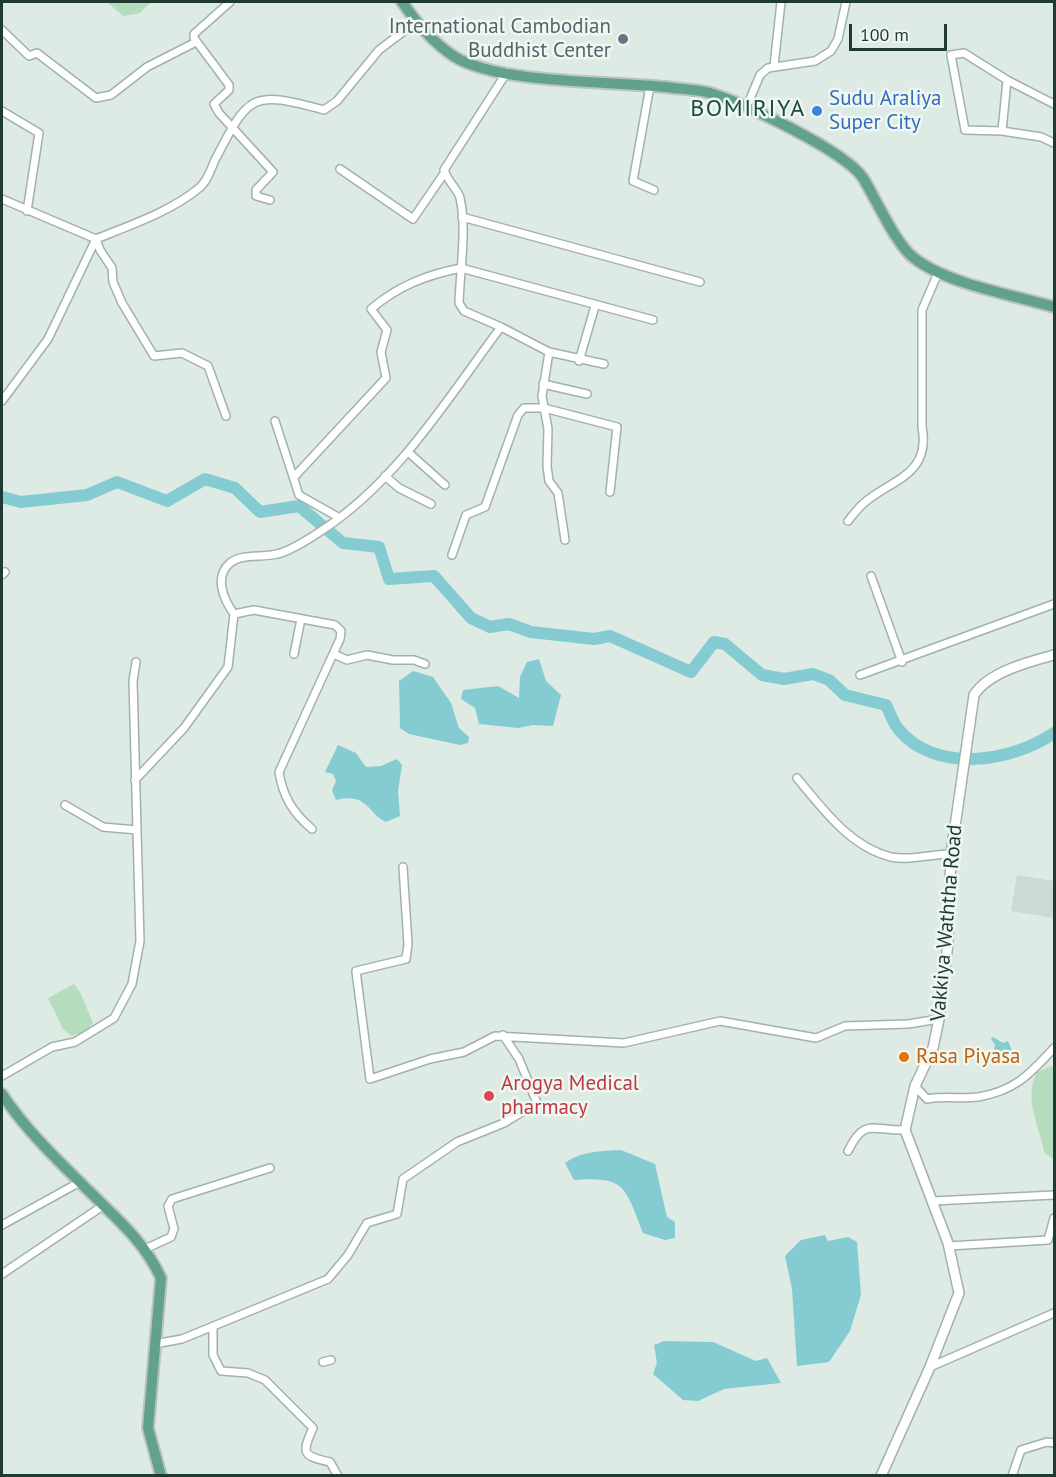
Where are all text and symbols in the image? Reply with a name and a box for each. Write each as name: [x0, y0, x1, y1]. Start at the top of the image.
scale bar: [852, 12, 950, 50]
place label: International Cambodian Buddhist Center: [389, 14, 611, 64]
text: 100 m: [860, 23, 909, 46]
marker: International Cambodian Buddhist Center: [616, 32, 630, 46]
place label: Sudu Araliya Super City: [829, 86, 941, 136]
district label: BOMIRIYA: [690, 95, 806, 123]
marker: Sudu Araliya Super City: [810, 104, 824, 118]
street label: Vakkiya Waththa Road: [926, 824, 968, 1022]
place label: Rasa Piyasa: [916, 1044, 1020, 1070]
marker: Rasa Piyasa: [897, 1050, 911, 1064]
place label: Arogya Medical pharmacy: [501, 1071, 639, 1121]
marker: Arogya Medical pharmacy: [482, 1089, 496, 1103]

